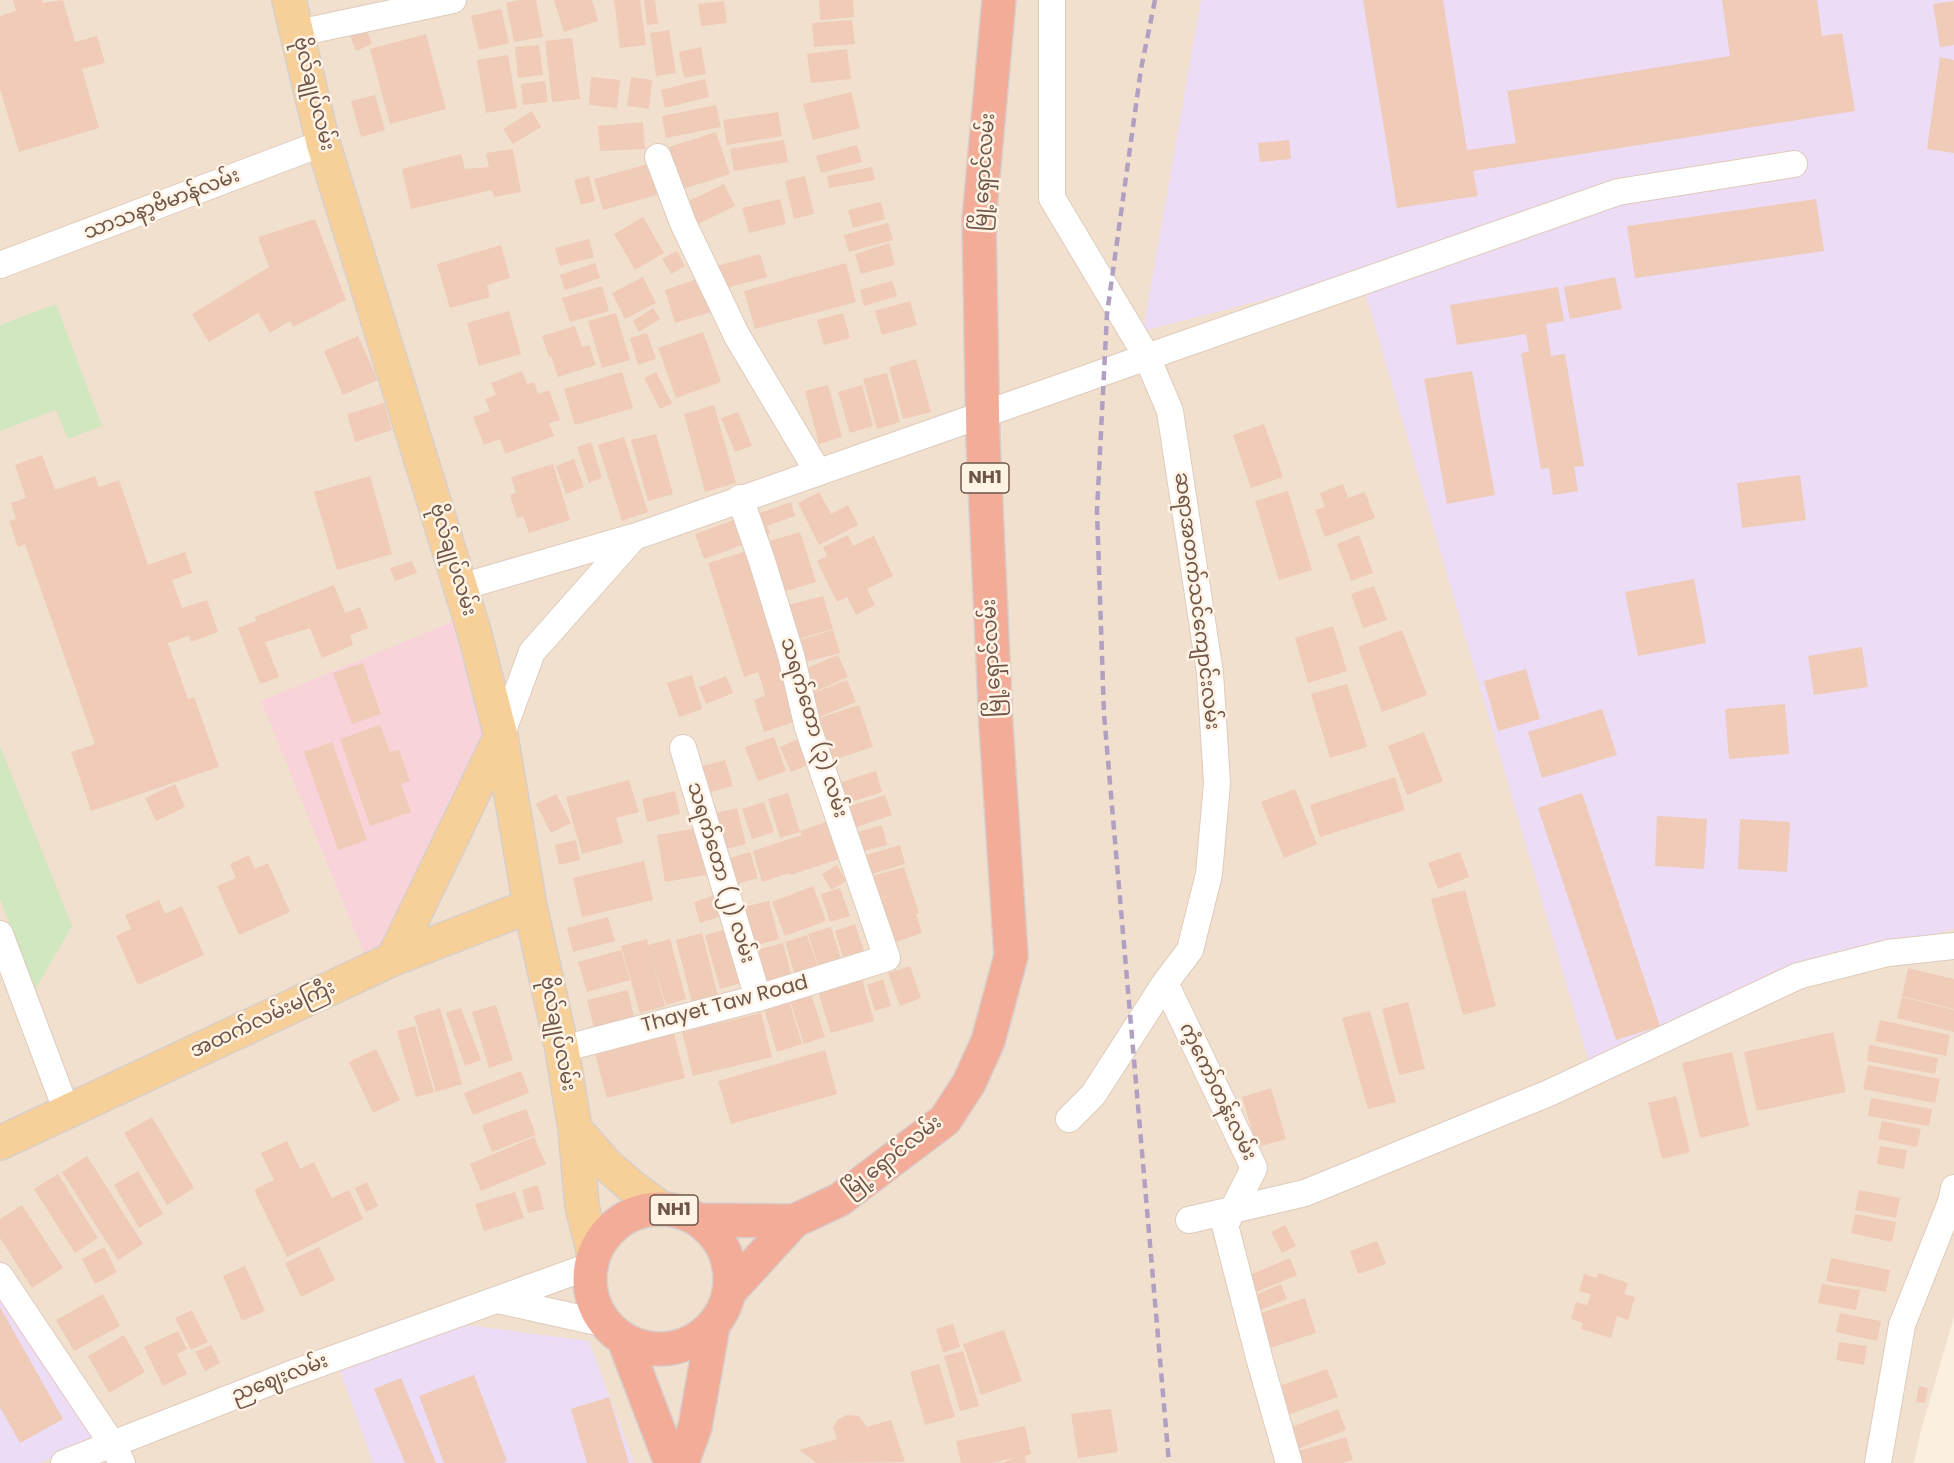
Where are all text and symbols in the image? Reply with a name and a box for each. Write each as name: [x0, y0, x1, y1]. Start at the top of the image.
street label: ဗိုလ်ချုပ်လမ်း: [287, 35, 339, 153]
street label: မြို့ရှောင်လမ်း: [969, 112, 1001, 232]
street label: သာသနာ့ဗိမာန်လမ်း: [81, 164, 243, 246]
road number: NH1: [961, 463, 1009, 493]
street label: ဆရာအတက်သင်ကျောင်းလမ်း: [1168, 471, 1224, 731]
street label: ဗိုလ်ချုပ်လမ်း: [424, 501, 480, 619]
street label: မြို့ရှောင်လမ်း: [978, 598, 1008, 718]
street label: သရက်တော (၃) လမ်း: [774, 635, 852, 821]
street label: သရက်တော (၂) လမ်း: [681, 780, 759, 966]
street label: Thayet Taw Road: [639, 971, 811, 1039]
street label: ဗိုလ်ချုပ်လမ်း: [534, 975, 580, 1093]
street label: အထက်လမ်းမကြီး: [187, 976, 339, 1064]
street label: ကံ့ကော်တန်းလမ်း: [1173, 1019, 1261, 1165]
street label: မြို့ရှောင်လမ်း: [839, 1111, 947, 1203]
road number: NH1: [650, 1195, 698, 1225]
street label: ညဈေးလမ်း: [228, 1350, 332, 1408]

